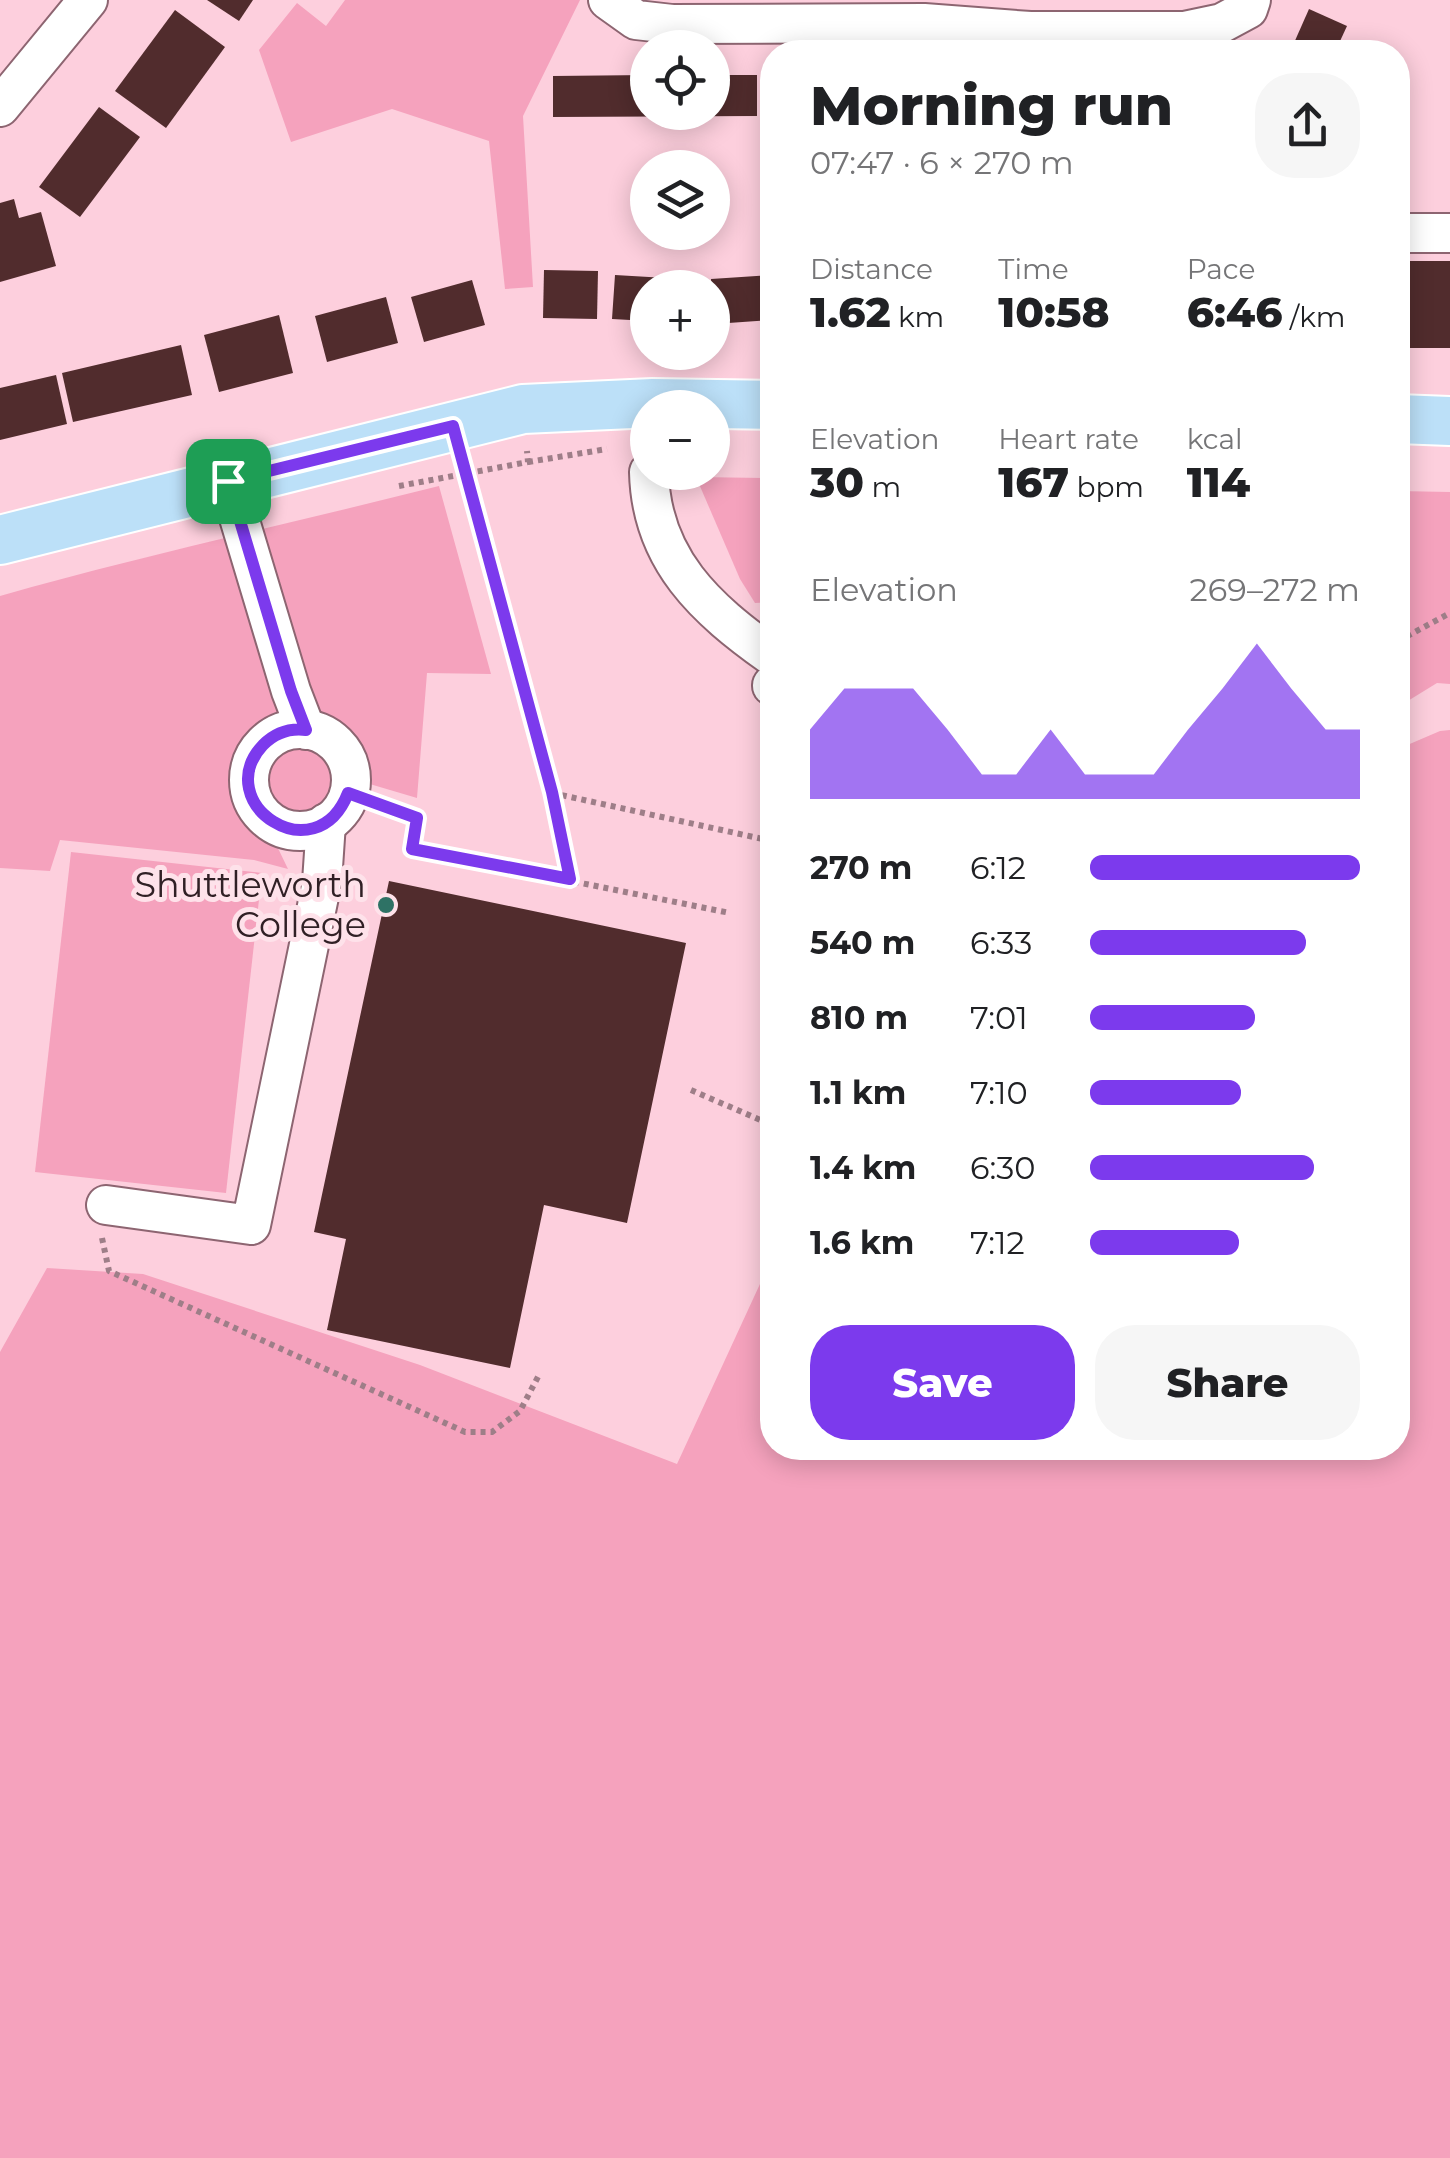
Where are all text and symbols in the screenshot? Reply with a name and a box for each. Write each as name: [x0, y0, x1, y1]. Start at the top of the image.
map controls: [630, 30, 730, 490]
button: locate: [630, 30, 730, 130]
text: Morning run: [810, 72, 1173, 139]
button: share: [1255, 73, 1360, 178]
text: 07:47 · 6 × 270 m: [810, 143, 1074, 182]
button: layers: [630, 150, 730, 250]
text: Distance: [810, 252, 933, 286]
text: Time: [998, 252, 1069, 286]
text: Pace: [1187, 252, 1255, 286]
button: +: [630, 270, 730, 370]
text: 1.62: [810, 286, 891, 338]
text: 10:58: [998, 286, 1110, 338]
text: 6:46: [1187, 286, 1282, 338]
text: km: [891, 300, 944, 334]
text: /km: [1282, 300, 1346, 334]
button: −: [630, 390, 730, 490]
text: Elevation: [810, 422, 939, 456]
text: Heart rate: [998, 422, 1139, 456]
text: kcal: [1187, 422, 1243, 456]
pin: [186, 439, 271, 524]
icon: arrive: [201, 454, 256, 509]
text: 30: [810, 456, 864, 508]
text: 167: [998, 456, 1069, 508]
text: 114: [1187, 456, 1250, 508]
text: m: [864, 470, 901, 504]
text: bpm: [1069, 470, 1144, 504]
text: Elevation: [810, 570, 958, 609]
text: 269–272 m: [1190, 570, 1360, 609]
text: 270 m: [810, 848, 912, 887]
text: 6:12: [970, 848, 1026, 887]
place label: Shuttleworth College: [135, 863, 366, 946]
marker: Shuttleworth College: [375, 894, 397, 916]
text: 540 m: [810, 923, 915, 962]
text: 6:33: [970, 923, 1032, 962]
text: 810 m: [810, 998, 908, 1037]
text: 7:01: [970, 998, 1028, 1037]
text: 1.1 km: [810, 1073, 906, 1112]
text: 7:10: [970, 1073, 1028, 1112]
text: 1.4 km: [810, 1148, 916, 1187]
text: 6:30: [970, 1148, 1036, 1187]
text: 1.6 km: [810, 1223, 914, 1262]
text: 7:12: [970, 1223, 1025, 1262]
button: Save: [810, 1325, 1075, 1440]
button: Share: [1095, 1325, 1360, 1440]

